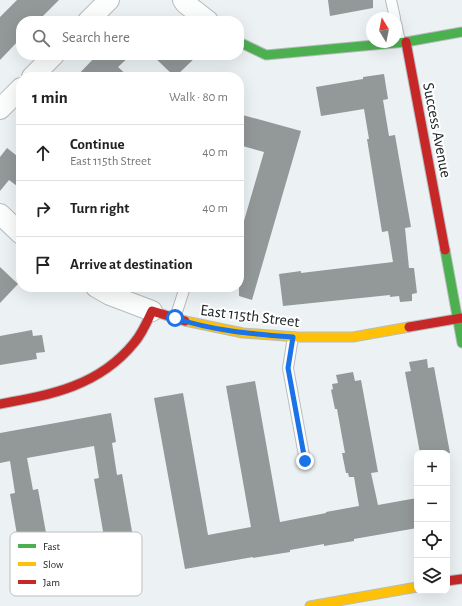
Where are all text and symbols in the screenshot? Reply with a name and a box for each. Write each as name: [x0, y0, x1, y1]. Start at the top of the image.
north arrow: [366, 12, 402, 48]
search box: [16, 16, 244, 60]
icon: search: [30, 27, 52, 49]
text: Search here: [62, 30, 130, 45]
street label: Success Avenue: [420, 81, 454, 179]
text: 1 min: [32, 89, 68, 106]
text: Walk · 80 m: [169, 91, 228, 104]
text: Continue: [70, 137, 125, 152]
icon: ahead: [32, 142, 54, 164]
text: 40 m: [202, 146, 228, 159]
text: East 115th Street: [70, 155, 151, 168]
icon: right: [32, 198, 54, 220]
text: Turn right: [70, 201, 129, 216]
text: 40 m: [202, 202, 228, 215]
icon: arrive: [32, 254, 54, 276]
text: Arrive at destination: [70, 257, 193, 272]
street label: East 115th Street: [199, 302, 300, 330]
route start: [166, 309, 184, 327]
map controls: [414, 450, 450, 594]
button: +: [414, 450, 450, 486]
route end: [296, 452, 314, 470]
button: −: [414, 486, 450, 522]
button: locate: [414, 522, 450, 558]
legend: [10, 532, 142, 596]
text: Fast: [43, 541, 61, 552]
button: layers: [414, 558, 450, 594]
text: Slow: [43, 559, 64, 570]
text: Jam: [43, 577, 60, 588]

